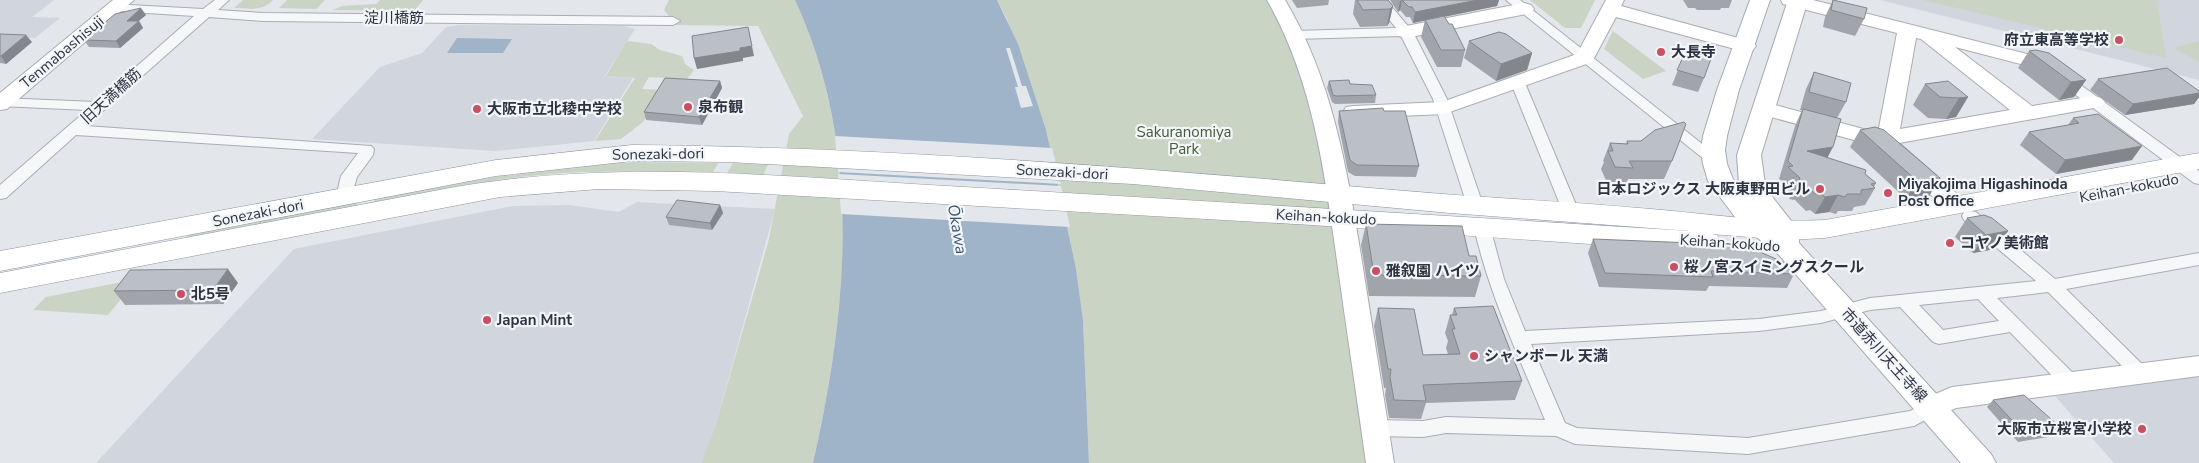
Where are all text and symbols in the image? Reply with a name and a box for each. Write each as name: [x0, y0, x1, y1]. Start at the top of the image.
street label: 淀川橋筋: [364, 8, 424, 28]
street label: Tenmabashisuji: [16, 11, 108, 93]
place label: 府立東高等学校: [2004, 30, 2109, 50]
marker: 府立東高等学校: [2113, 34, 2125, 46]
place label: 大長寺: [1671, 42, 1716, 62]
marker: 大長寺: [1655, 46, 1667, 58]
street label: 旧天満橋筋: [76, 63, 146, 129]
place label: 泉布観: [698, 97, 743, 117]
place label: 大阪市立北稜中学校: [487, 99, 622, 119]
marker: 泉布観: [682, 101, 694, 113]
marker: 大阪市立北稜中学校: [471, 103, 483, 115]
park label: Sakuranomiya Park: [1136, 122, 1232, 159]
street label: Sonezaki-dori: [612, 143, 704, 165]
street label: Sonezaki-dori: [1015, 160, 1109, 184]
street label: Keihan-kokudo: [2078, 169, 2180, 207]
place label: Miyakojima Higashinoda Post Office: [1898, 174, 2068, 211]
place label: 日本ロジックス 大阪東野田ビル: [1596, 179, 1810, 199]
marker: 日本ロジックス 大阪東野田ビル: [1814, 183, 1826, 195]
marker: Miyakojima Higashinoda Post Office: [1882, 187, 1894, 199]
street label: Sonezaki-dori: [211, 194, 305, 232]
water label: Ōkawa: [942, 202, 972, 256]
street label: Keihan-kokudo: [1275, 204, 1377, 230]
street label: Keihan-kokudo: [1679, 230, 1781, 256]
place label: コヤノ美術館: [1960, 233, 2049, 253]
marker: コヤノ美術館: [1944, 237, 1956, 249]
place label: 桜ノ宮スイミングスクール: [1684, 257, 1864, 277]
place label: 雅叙園 ハイツ: [1386, 261, 1480, 281]
marker: 桜ノ宮スイミングスクール: [1668, 261, 1680, 273]
marker: 雅叙園 ハイツ: [1370, 265, 1382, 277]
place label: 北5号: [191, 284, 230, 304]
marker: 北5号: [175, 288, 187, 300]
street label: 市道赤川天王寺線: [1836, 304, 1932, 406]
place label: Japan Mint: [496, 310, 572, 330]
marker: Japan Mint: [481, 314, 493, 326]
place label: シャンボール 天満: [1484, 346, 1608, 366]
marker: シャンボール 天満: [1468, 350, 1480, 362]
place label: 大阪市立桜宮小学校: [1997, 419, 2132, 439]
marker: 大阪市立桜宮小学校: [2136, 423, 2148, 435]

